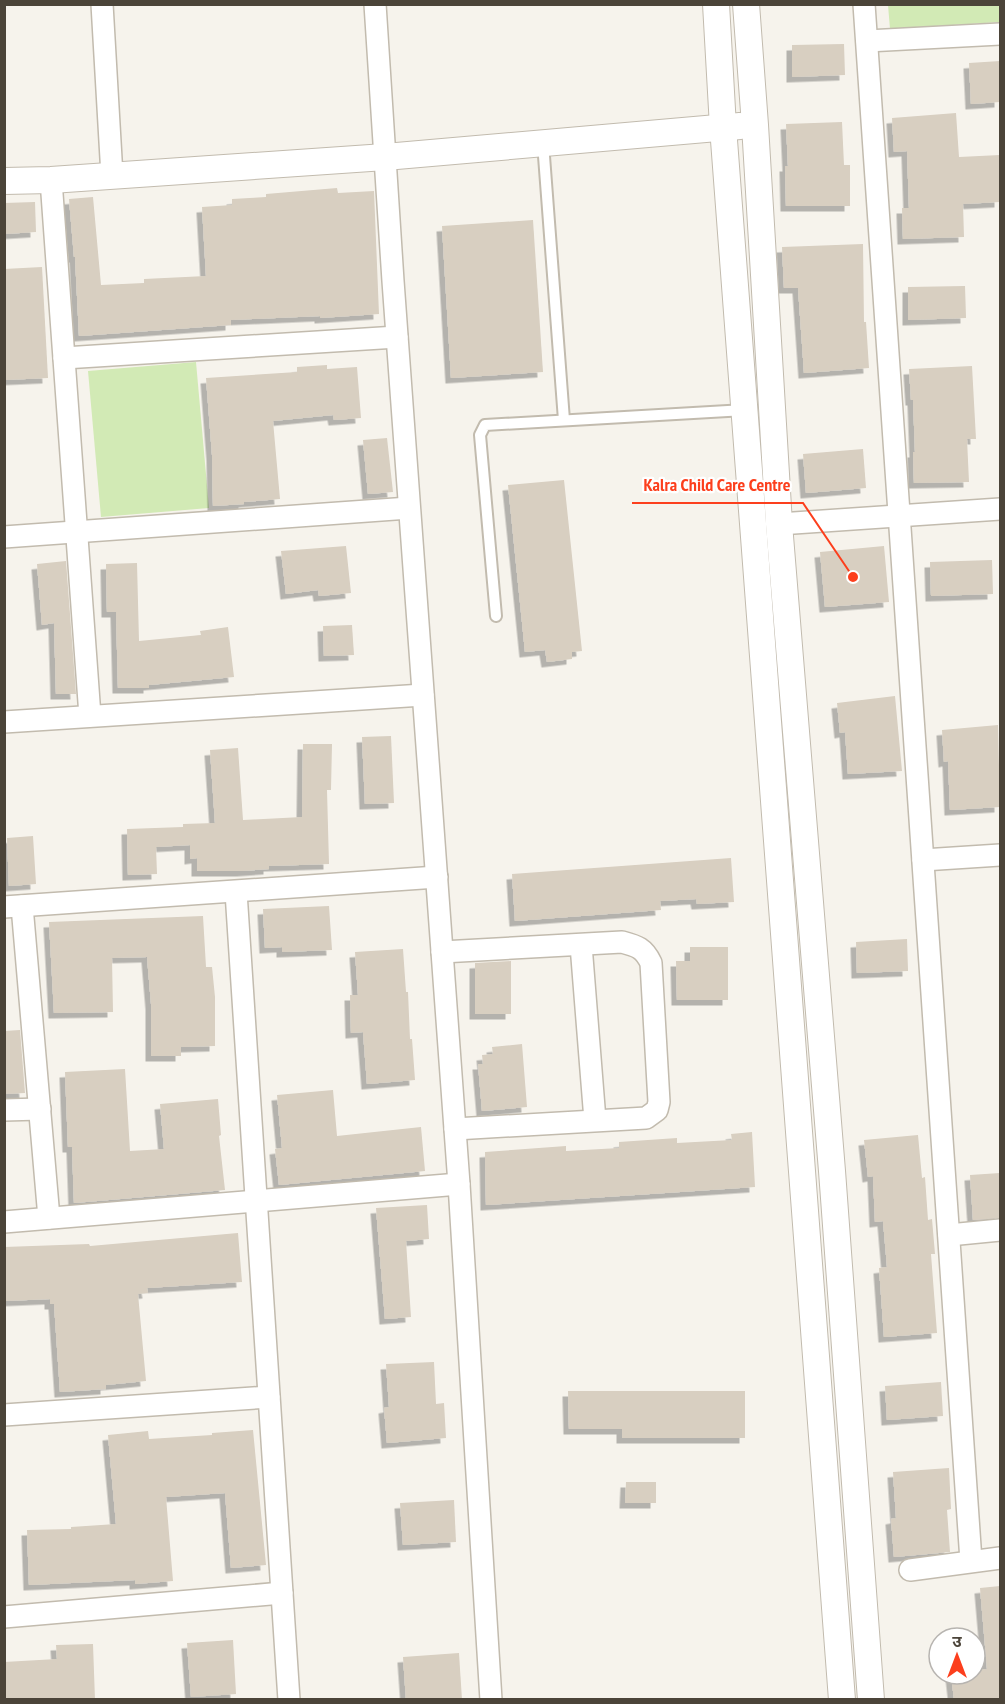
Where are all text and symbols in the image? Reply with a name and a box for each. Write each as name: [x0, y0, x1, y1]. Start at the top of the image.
callout: Kalra Child Care Centre: [632, 467, 803, 503]
text: Kalra Child Care Centre: [644, 473, 791, 496]
north arrow: [927, 1626, 987, 1686]
text: उ: [952, 1631, 962, 1651]

